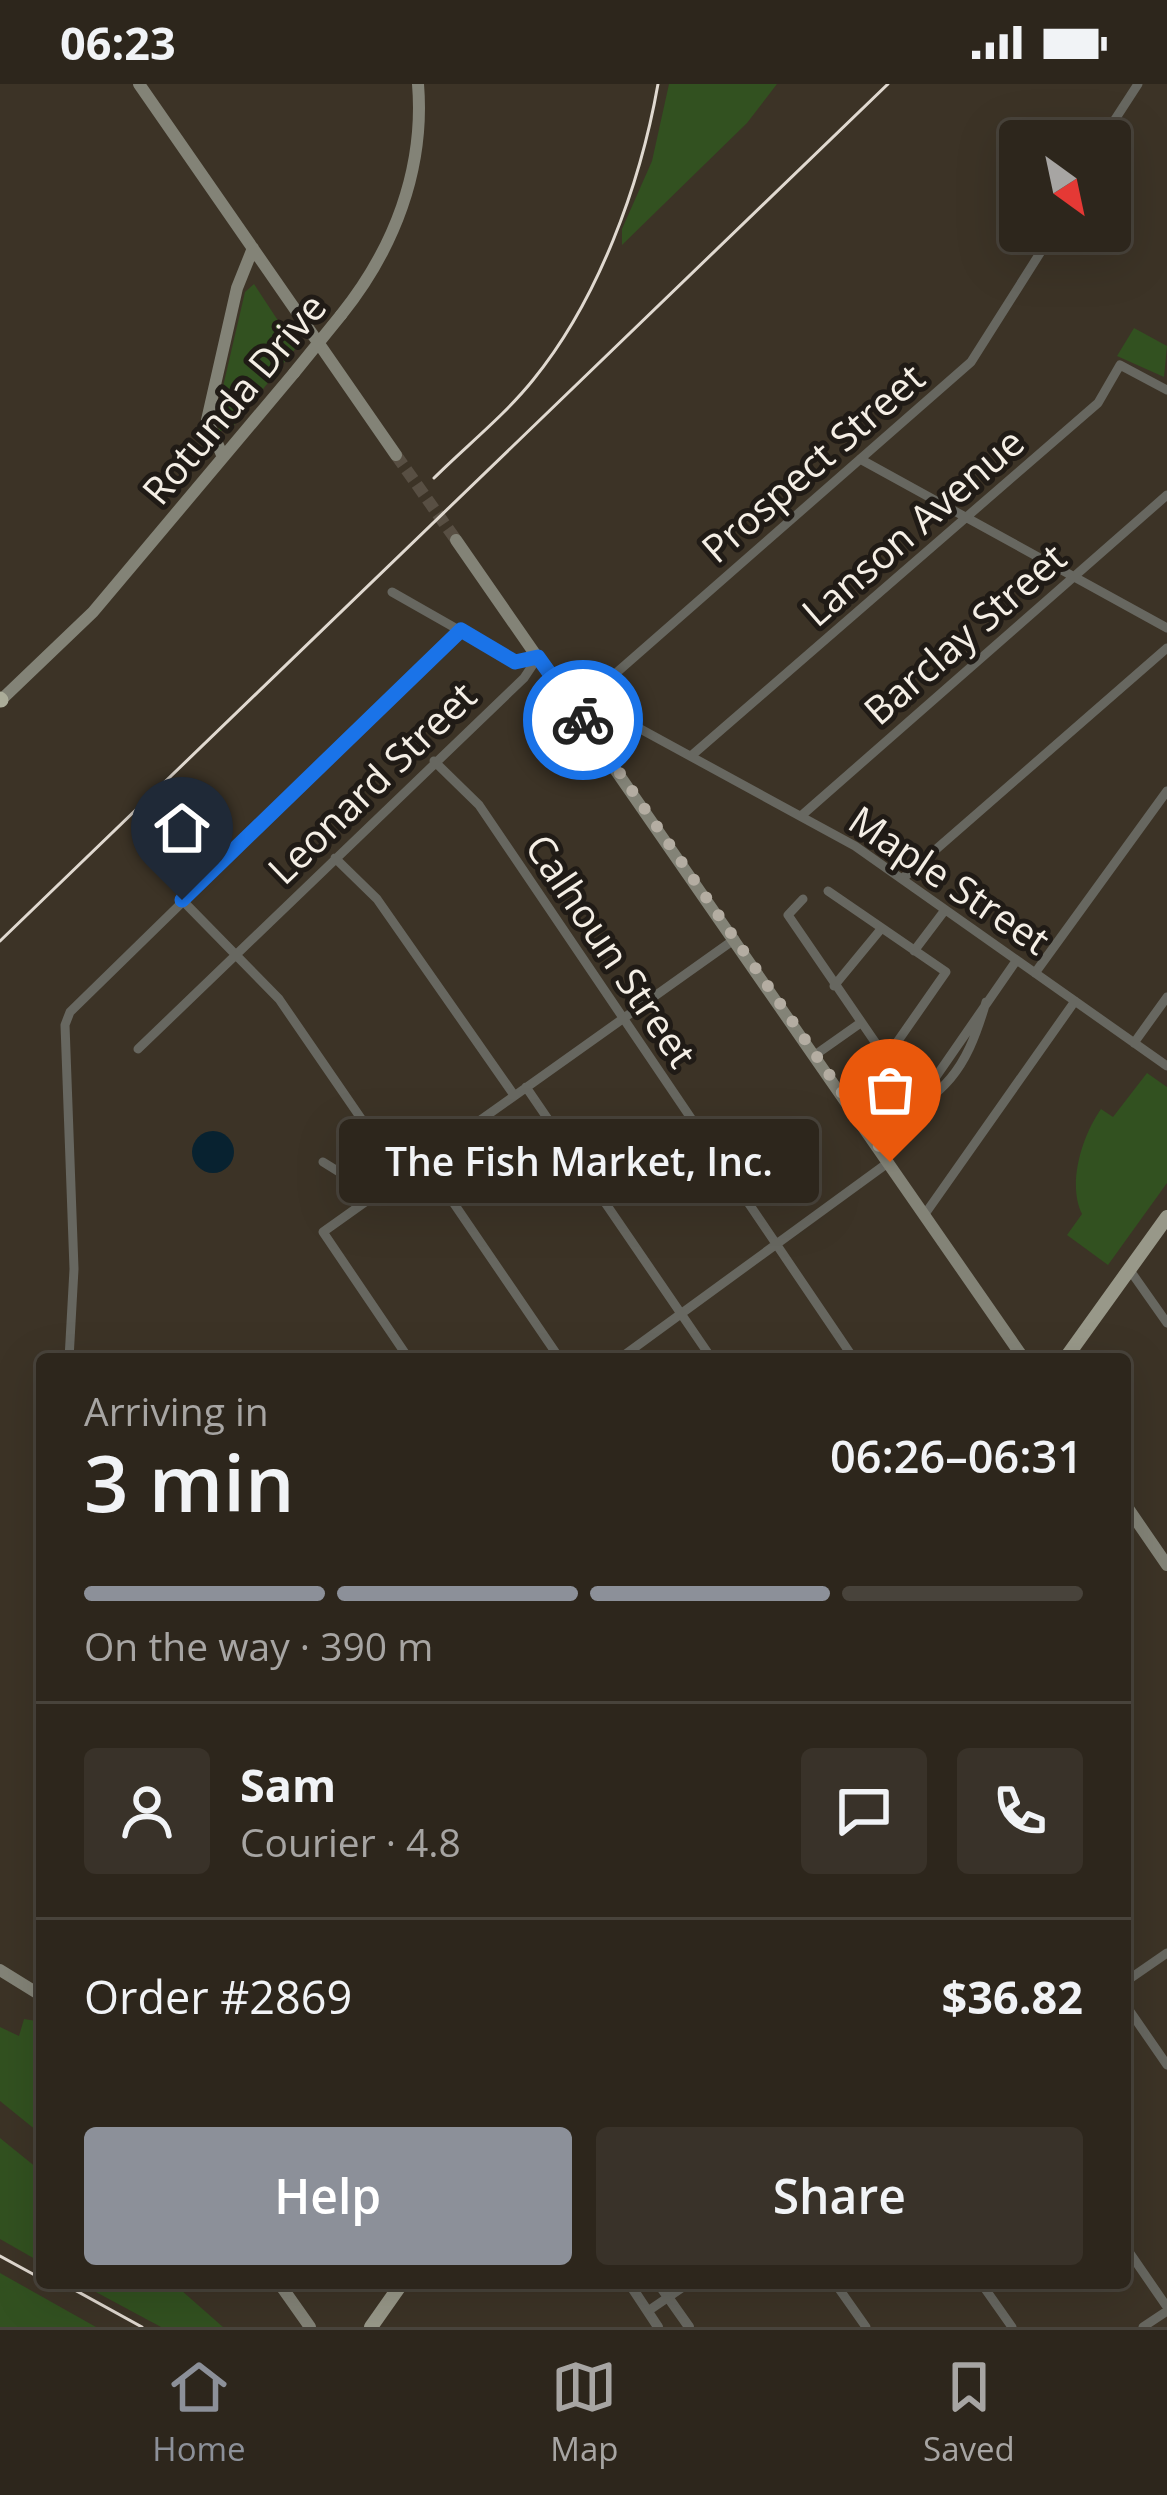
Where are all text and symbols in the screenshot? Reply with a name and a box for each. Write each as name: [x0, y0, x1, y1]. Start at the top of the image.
text: 06:23: [60, 12, 176, 73]
north arrow: [999, 120, 1131, 252]
map controls: [999, 120, 1131, 252]
street label: Rotunda Drive: [129, 281, 337, 515]
street label: Prospect Street: [689, 351, 935, 573]
street label: Lanson Avenue: [790, 415, 1034, 637]
street label: Barclay Street: [852, 530, 1076, 736]
courier: [523, 660, 643, 780]
street label: Leonard Street: [255, 669, 487, 895]
icon: bike: [550, 687, 616, 753]
pin: [131, 777, 233, 900]
street label: Maple Street: [839, 792, 1061, 966]
icon: home: [149, 795, 215, 861]
street label: Calhoun Street: [514, 823, 710, 1077]
pin: [839, 1039, 941, 1162]
icon: bag: [857, 1057, 923, 1123]
callout: The Fish Market, Inc.: [338, 1120, 818, 1204]
text: The Fish Market, Inc.: [385, 1134, 773, 1187]
text: Arriving in: [84, 1384, 269, 1437]
text: 06:26–06:31: [830, 1425, 1083, 1486]
text: 3 min: [84, 1429, 295, 1535]
text: On the way · 390 m: [84, 1619, 433, 1672]
button: person: [84, 1748, 210, 1874]
button: chat: [801, 1748, 927, 1874]
button: phone: [957, 1748, 1083, 1874]
text: Sam: [240, 1754, 336, 1815]
text: Courier · 4.8: [240, 1815, 461, 1868]
text: Order #2869: [84, 1966, 352, 2027]
text: $36.82: [942, 1966, 1083, 2027]
button: Help: [84, 2127, 572, 2265]
button: Share: [596, 2127, 1083, 2265]
tab: Home: [152, 2354, 246, 2471]
tab: Map: [550, 2354, 618, 2471]
tab: Saved: [923, 2354, 1015, 2471]

